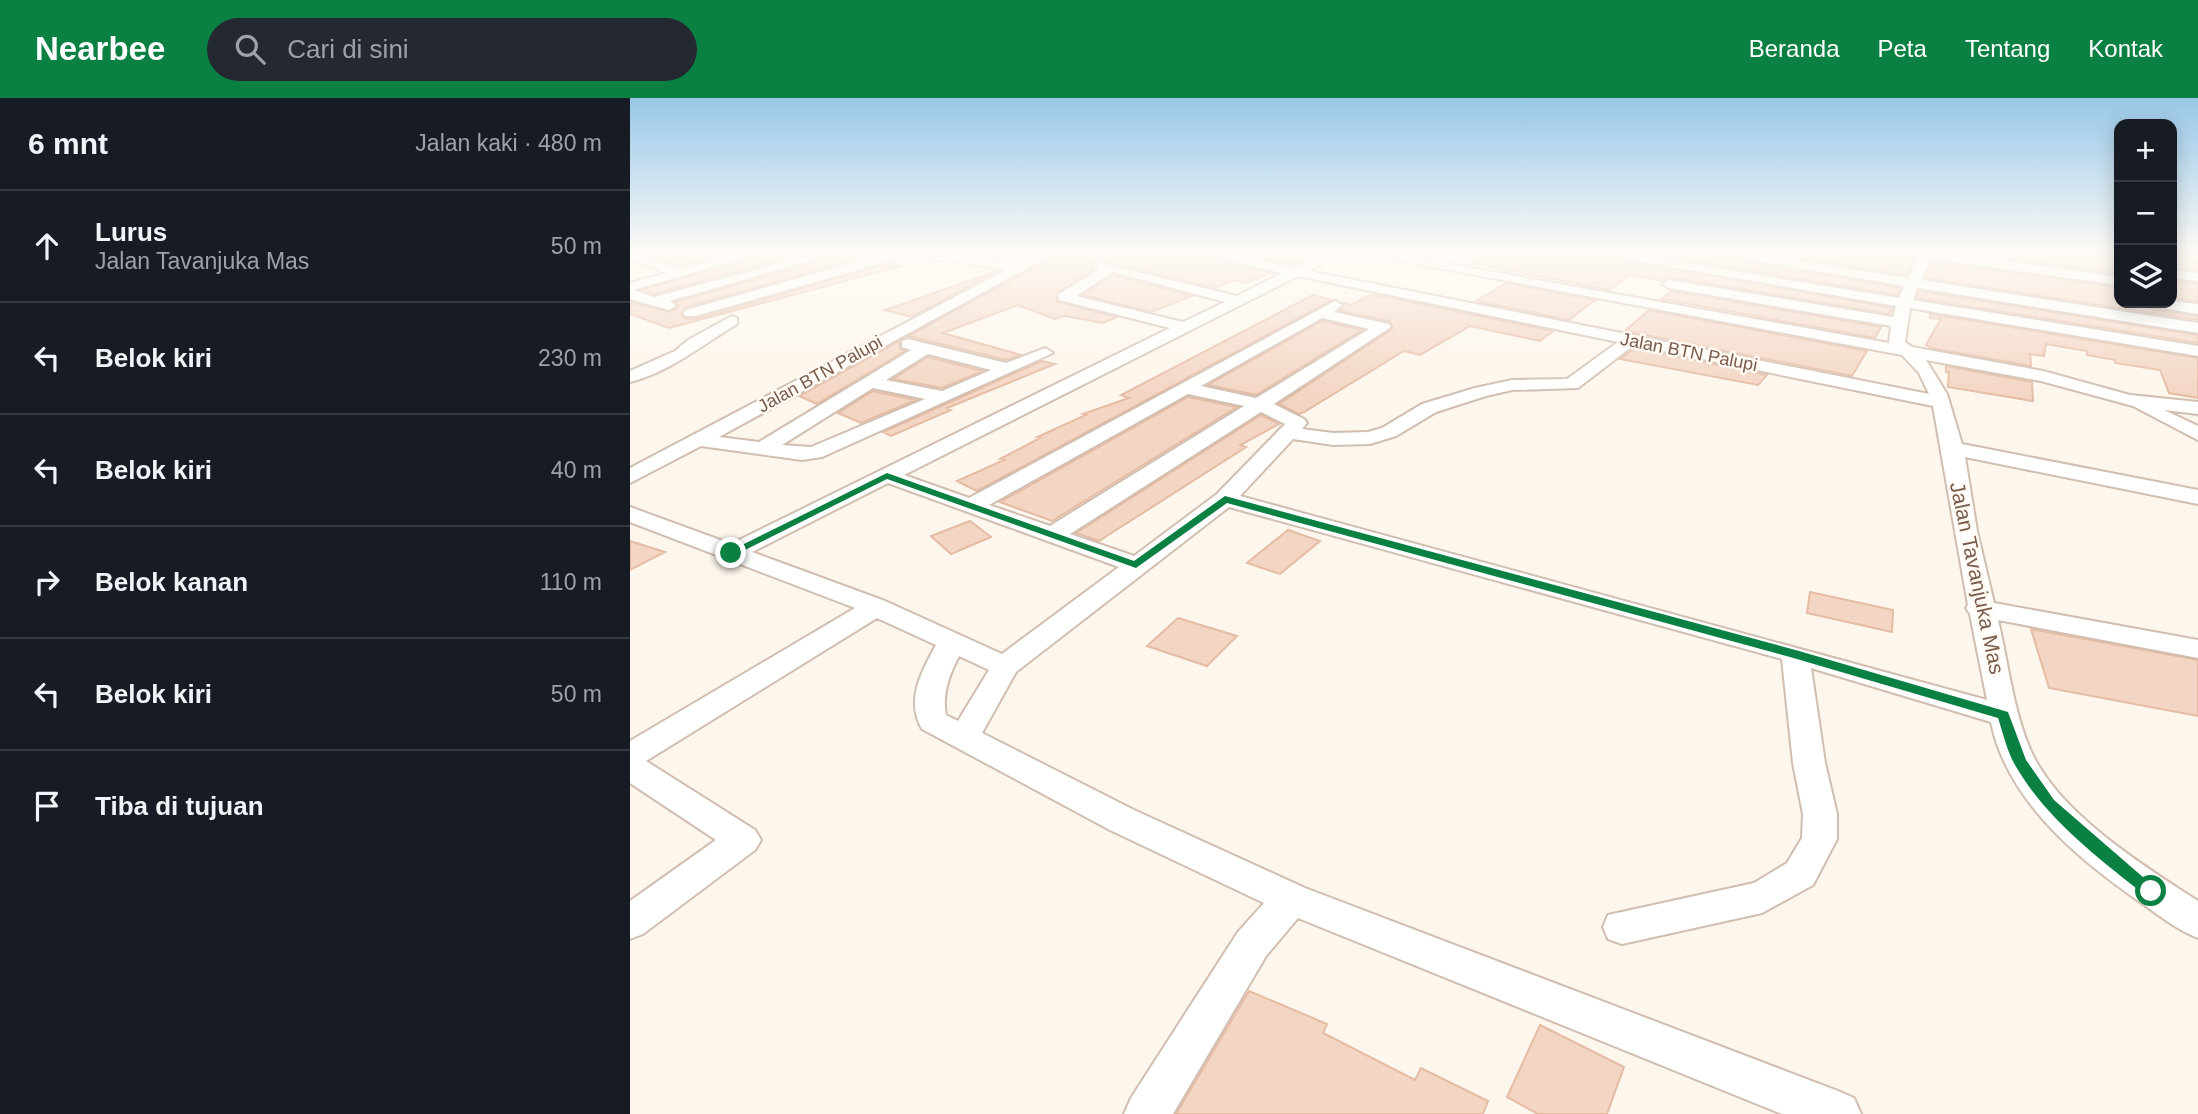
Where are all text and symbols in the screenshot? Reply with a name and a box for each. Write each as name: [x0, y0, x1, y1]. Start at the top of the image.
search box: [207, 18, 697, 81]
text: Nearbee: [35, 30, 165, 67]
icon: search: [231, 30, 269, 68]
text: Cari di sini: [287, 34, 409, 64]
text: Beranda: [1749, 35, 1840, 62]
text: Peta: [1878, 35, 1927, 62]
text: Tentang: [1965, 35, 2050, 62]
text: Kontak: [2088, 35, 2163, 62]
map controls: [2114, 119, 2177, 308]
button: +: [2114, 119, 2177, 182]
text: 6 mnt: [28, 127, 108, 160]
text: Jalan kaki · 480 m: [415, 130, 602, 156]
button: −: [2114, 182, 2177, 245]
text: Lurus: [95, 217, 167, 247]
icon: ahead: [28, 227, 66, 265]
text: 50 m: [551, 233, 602, 259]
button: layers: [2114, 245, 2177, 308]
text: Jalan Tavanjuka Mas: [95, 248, 309, 274]
street label: Jalan BTN Palupi: [1619, 329, 1759, 375]
street label: Jalan BTN Palupi: [754, 332, 886, 416]
icon: left: [28, 339, 66, 377]
text: Belok kiri: [95, 343, 212, 373]
text: 230 m: [538, 345, 602, 371]
icon: left: [28, 451, 66, 489]
text: Belok kiri: [95, 455, 212, 485]
text: 40 m: [551, 457, 602, 483]
street label: Jalan Tavanjuka Mas: [1946, 480, 2009, 676]
route end: [715, 537, 746, 568]
icon: right: [28, 563, 66, 601]
text: Belok kanan: [95, 567, 248, 597]
text: 110 m: [540, 569, 602, 595]
icon: left: [28, 675, 66, 713]
text: Belok kiri: [95, 679, 212, 709]
text: 50 m: [551, 681, 602, 707]
icon: arrive: [28, 787, 66, 825]
text: Tiba di tujuan: [95, 791, 264, 821]
route start: [2135, 875, 2166, 906]

